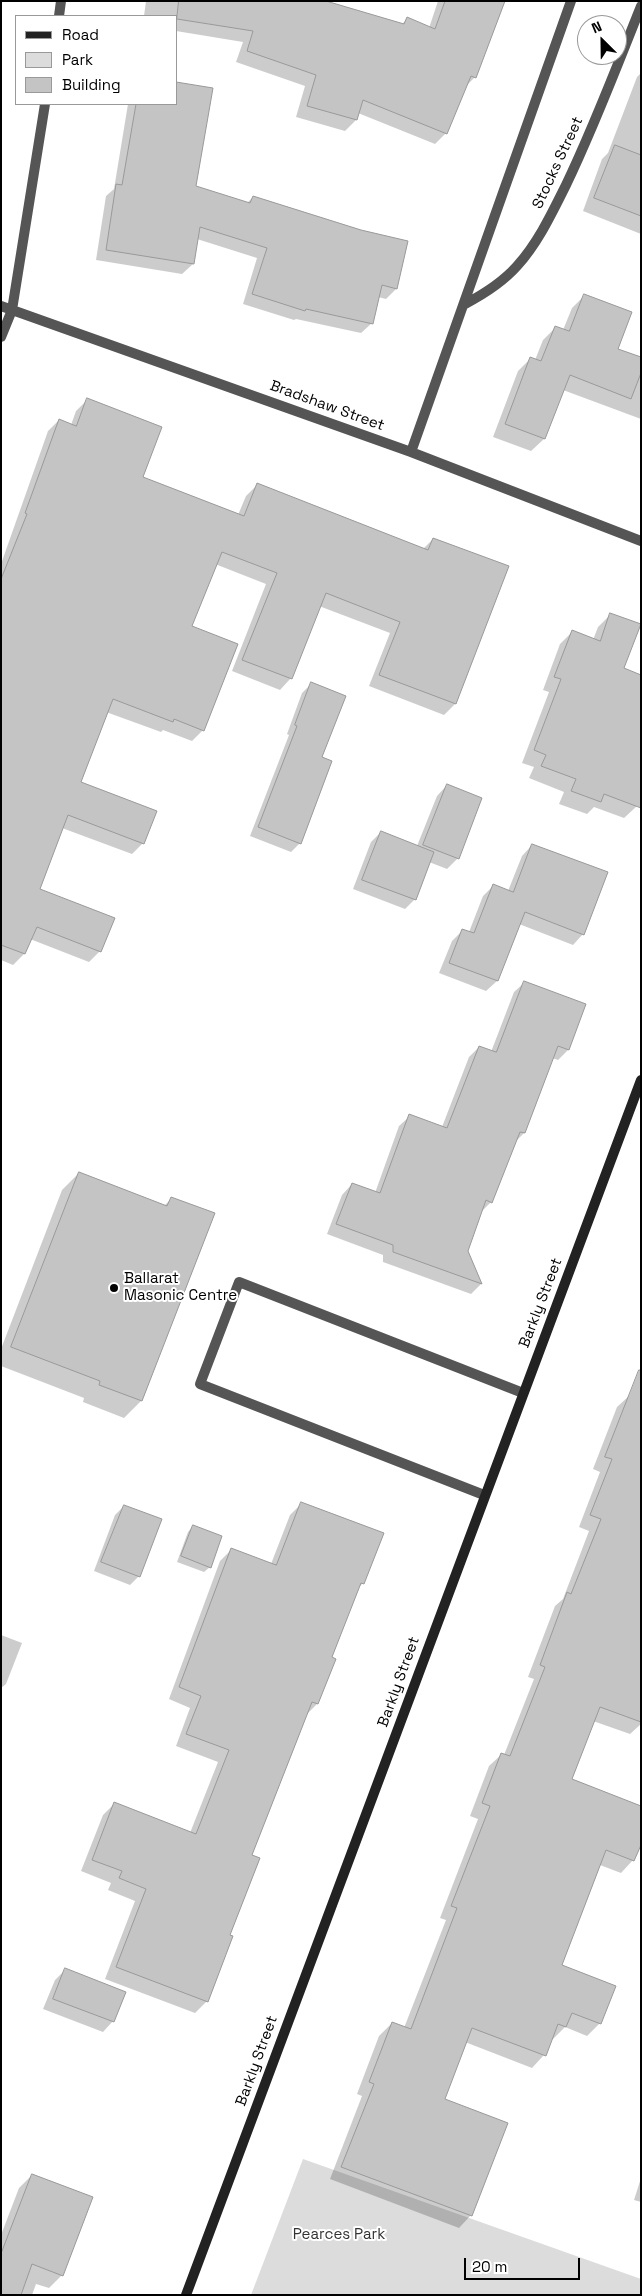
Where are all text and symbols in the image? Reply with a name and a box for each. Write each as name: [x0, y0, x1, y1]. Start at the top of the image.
legend: [15, 15, 178, 105]
north arrow: [577, 15, 627, 65]
text: N: [589, 17, 604, 37]
text: Road: [62, 25, 99, 44]
text: Park: [62, 50, 93, 69]
text: Building: [62, 75, 121, 94]
street label: Stocks Street: [529, 114, 587, 212]
street label: Bradshaw Street: [267, 377, 387, 435]
street label: Barkly Street: [516, 1256, 566, 1350]
place label: Ballarat Masonic Centre: [124, 1270, 237, 1305]
marker: Ballarat Masonic Centre: [108, 1282, 120, 1294]
street label: Barkly Street: [374, 1634, 424, 1730]
street label: Barkly Street: [232, 2013, 282, 2109]
park label: Pearces Park: [293, 2226, 385, 2244]
scale bar: [467, 2248, 583, 2280]
text: 20 m: [472, 2257, 507, 2276]

